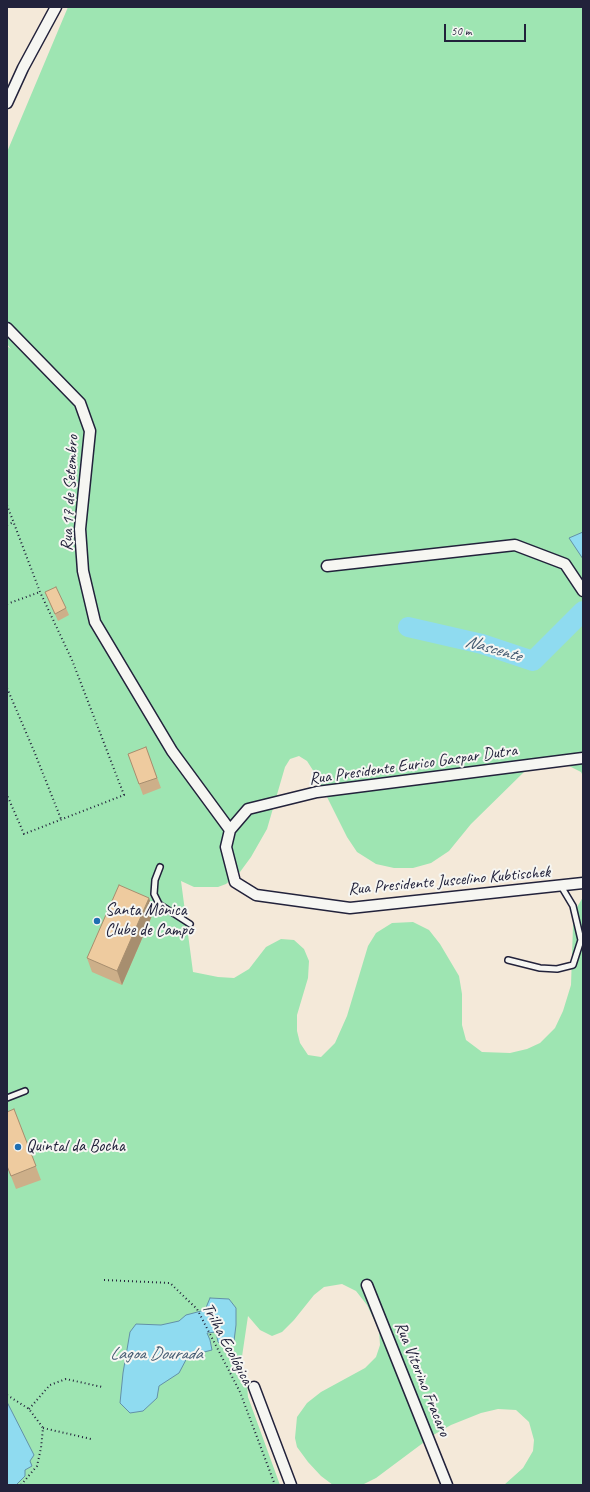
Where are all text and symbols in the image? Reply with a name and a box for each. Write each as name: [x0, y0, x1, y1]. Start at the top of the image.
scale bar: [446, 16, 528, 42]
text: 50 m: [451, 23, 471, 39]
street label: Rua 17 de Setembro: [57, 434, 83, 552]
water label: Nascente: [463, 631, 523, 667]
street label: Rua Presidente Eurico Gaspar Dutra: [308, 740, 518, 790]
street label: Rua Presidente Juscelino Kubtischek: [347, 862, 551, 900]
place label: Santa Mônica Clube de Campo: [105, 901, 193, 941]
marker: Santa Mônica Clube de Campo: [92, 916, 102, 926]
place label: Quintal da Bocha: [26, 1137, 125, 1157]
marker: Quintal da Bocha: [13, 1142, 23, 1152]
street label: Trilha Ecológica: [197, 1300, 257, 1388]
street label: Rua Vitorino Fracaro: [390, 1319, 454, 1439]
water label: Lagoa Dourada: [110, 1343, 202, 1365]

